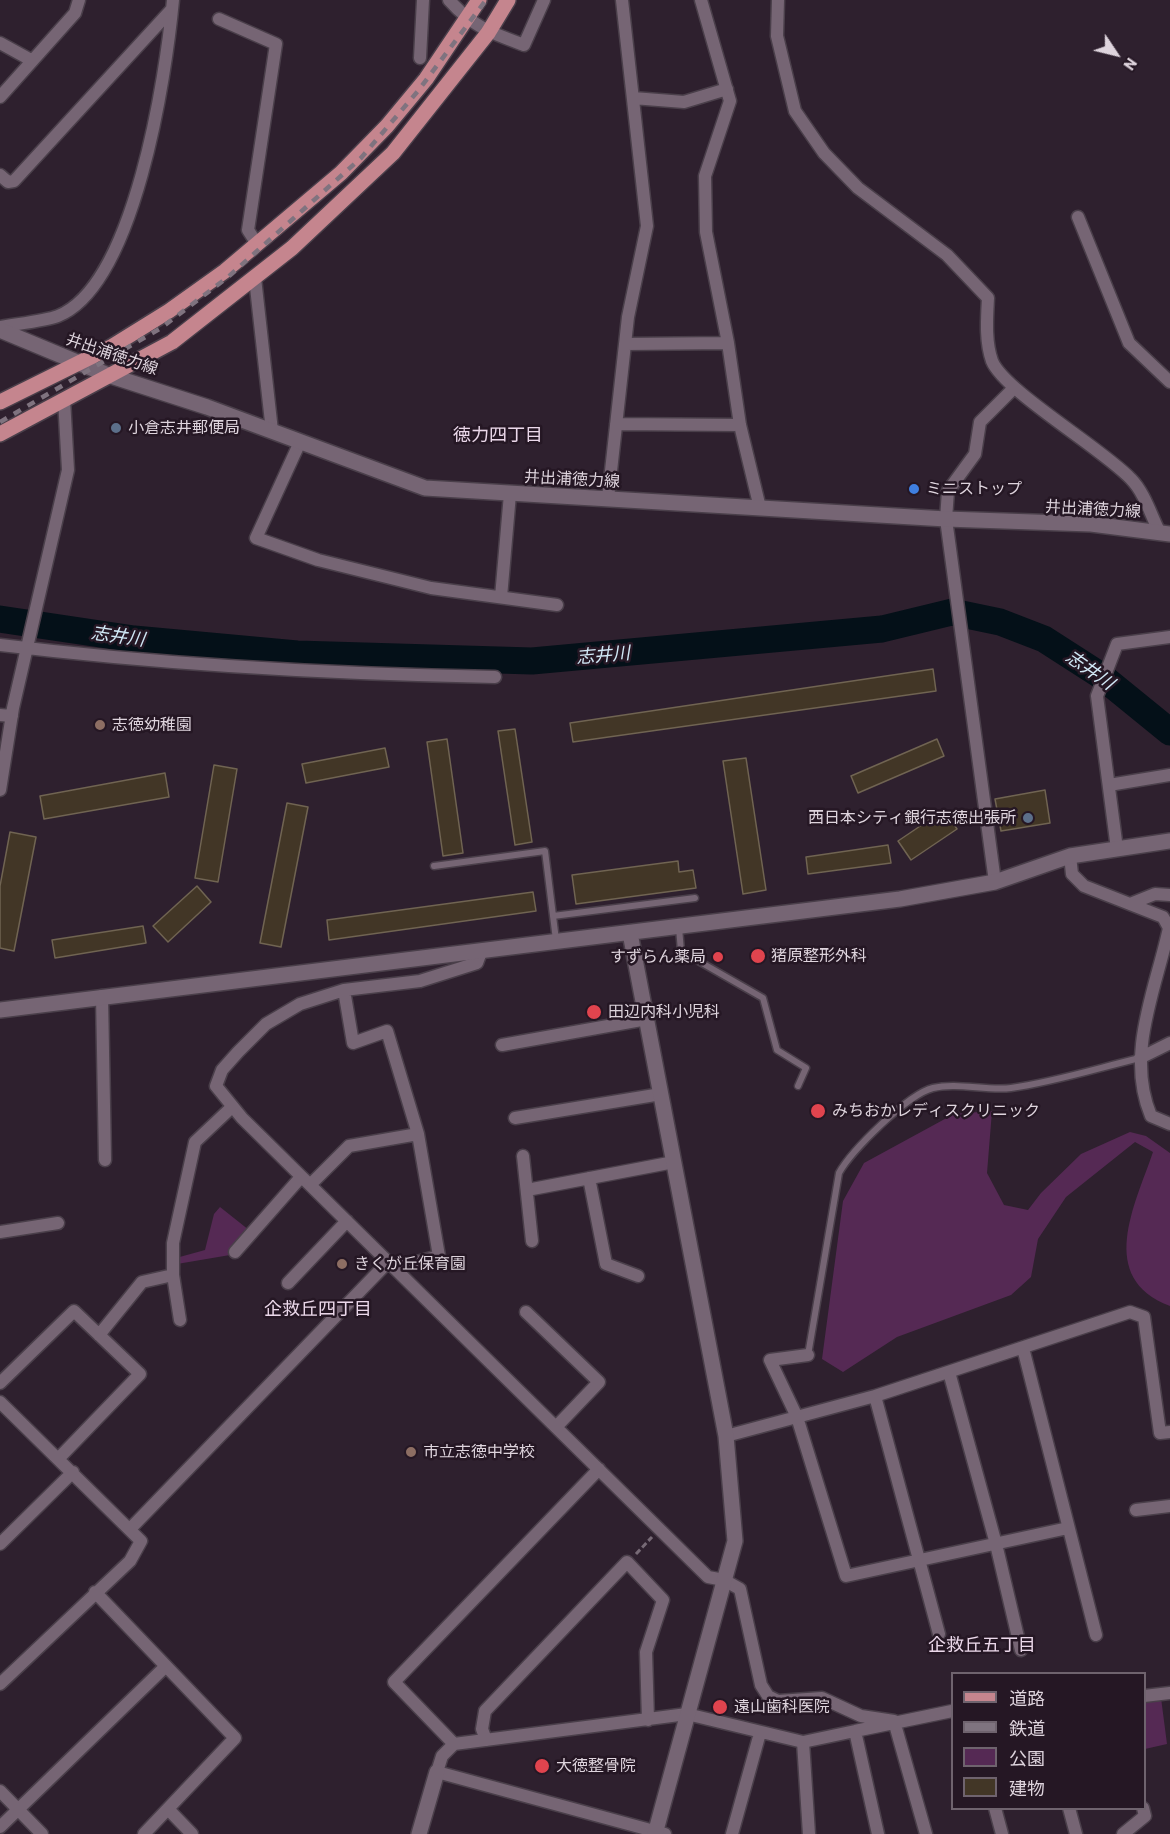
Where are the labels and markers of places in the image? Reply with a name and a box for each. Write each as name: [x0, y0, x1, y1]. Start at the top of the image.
place label: 小倉志井郵便局: [128, 418, 240, 438]
marker: 小倉志井郵便局: [109, 421, 123, 435]
place label: ミニストップ: [926, 479, 1022, 499]
marker: ミニストップ: [907, 482, 921, 496]
place label: 志徳幼稚園: [112, 715, 192, 735]
marker: 志徳幼稚園: [93, 718, 107, 732]
place label: 西日本シティ銀行志徳出張所: [808, 808, 1016, 828]
marker: 西日本シティ銀行志徳出張所: [1021, 811, 1035, 825]
place label: 猪原整形外科: [771, 946, 867, 966]
place label: すずらん薬局: [610, 947, 706, 967]
marker: 猪原整形外科: [749, 947, 767, 965]
marker: すずらん薬局: [711, 950, 725, 964]
place label: 田辺内科小児科: [608, 1002, 720, 1022]
marker: 田辺内科小児科: [585, 1003, 603, 1021]
place label: みちおかレディスクリニック: [832, 1101, 1040, 1121]
marker: みちおかレディスクリニック: [809, 1102, 827, 1120]
place label: きくが丘保育園: [354, 1254, 466, 1274]
marker: きくが丘保育園: [335, 1257, 349, 1271]
place label: 市立志徳中学校: [423, 1442, 535, 1462]
marker: 市立志徳中学校: [404, 1445, 418, 1459]
place label: 遠山歯科医院: [734, 1697, 830, 1717]
marker: 遠山歯科医院: [711, 1698, 729, 1716]
place label: 大徳整骨院: [556, 1756, 636, 1776]
marker: 大徳整骨院: [533, 1757, 551, 1775]

